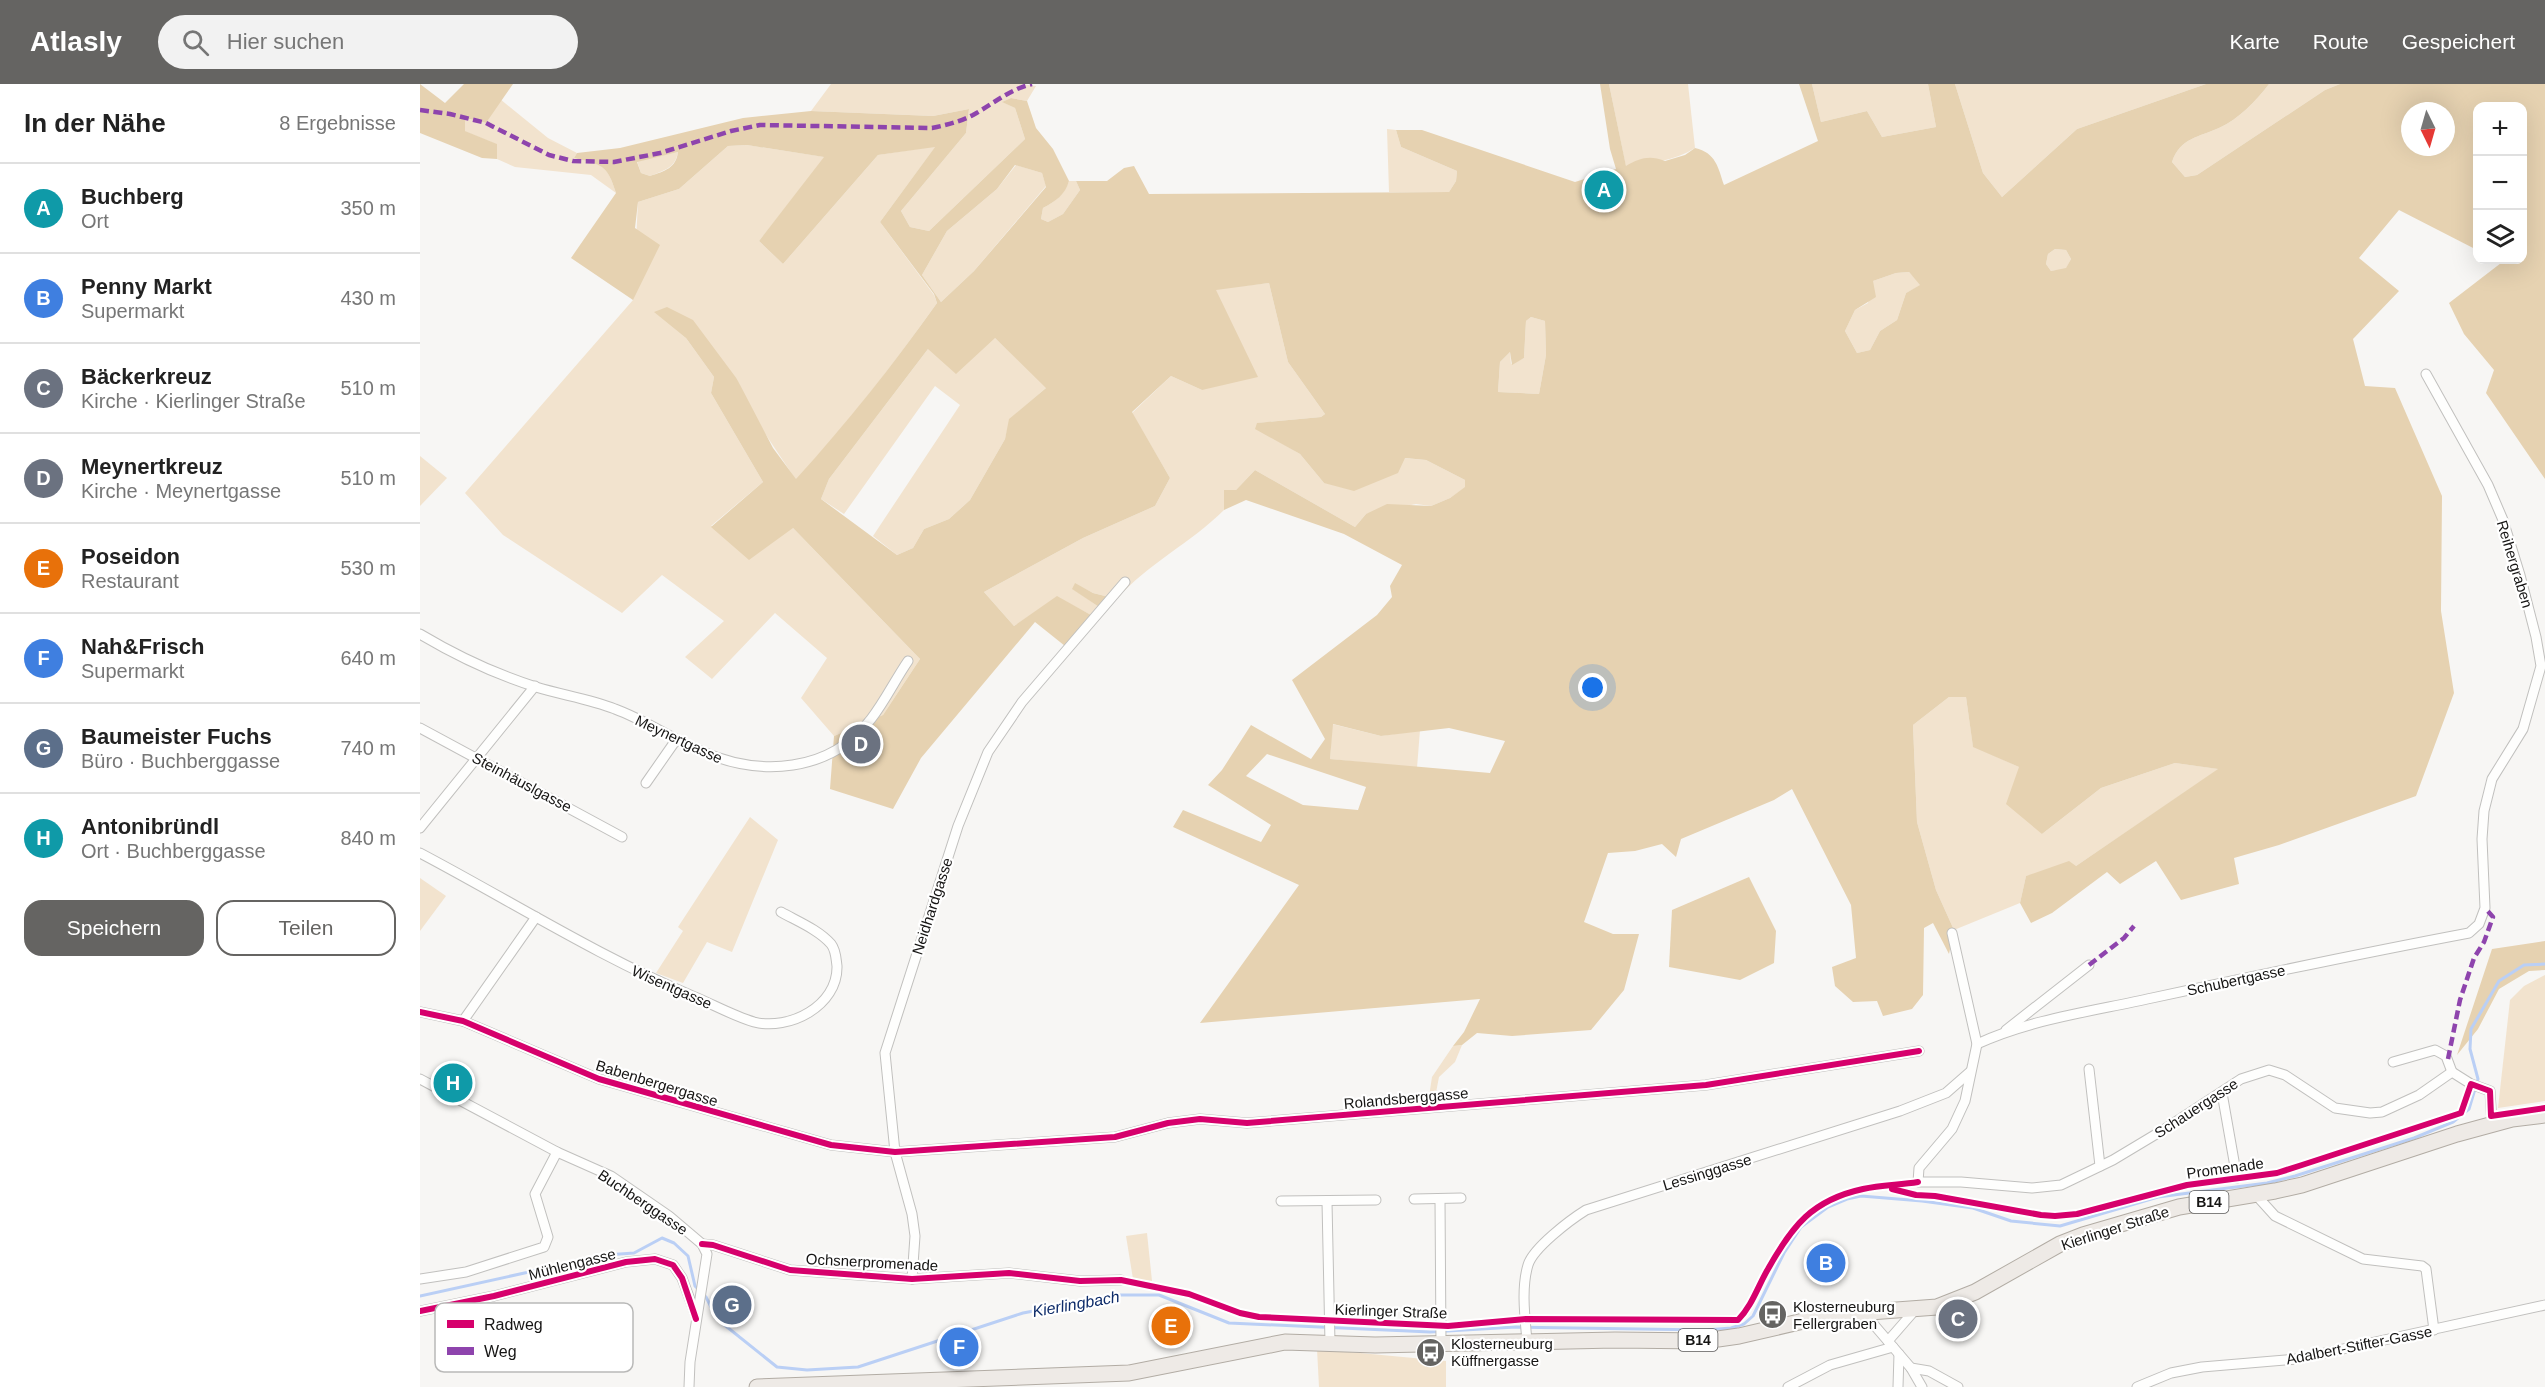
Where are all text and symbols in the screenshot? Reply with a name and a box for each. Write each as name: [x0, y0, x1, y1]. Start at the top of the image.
search box: [158, 15, 578, 69]
text: Atlasly: [30, 26, 122, 57]
icon: search: [179, 26, 212, 59]
text: Hier suchen: [227, 29, 344, 54]
text: Karte: [2230, 30, 2280, 53]
text: Route: [2313, 30, 2369, 53]
text: Gespeichert: [2402, 30, 2515, 53]
north arrow: [2401, 102, 2455, 156]
map controls: [2473, 102, 2527, 264]
button: +: [2473, 102, 2527, 156]
text: In der Nähe: [24, 108, 166, 138]
text: 8 Ergebnisse: [279, 112, 396, 134]
button: −: [2473, 156, 2527, 210]
pin: A: [1584, 168, 1624, 212]
text: Buchberg: [81, 184, 184, 209]
text: A: [36, 197, 51, 219]
text: 350 m: [340, 197, 396, 219]
text: Ort: [81, 210, 109, 232]
button: layers: [2473, 210, 2527, 264]
text: Penny Markt: [81, 274, 212, 299]
text: B: [36, 287, 51, 309]
text: 430 m: [340, 287, 396, 309]
text: Supermarkt: [81, 300, 184, 322]
text: Bäckerkreuz: [81, 364, 212, 389]
text: C: [36, 377, 51, 399]
text: 510 m: [340, 377, 396, 399]
text: Kirche · Kierlinger Straße: [81, 390, 306, 412]
text: Meynertkreuz: [81, 454, 223, 479]
text: D: [36, 467, 51, 489]
text: 510 m: [340, 467, 396, 489]
text: Kirche · Meynertgasse: [81, 480, 281, 502]
street label: Reihergraben: [2494, 518, 2536, 610]
text: Poseidon: [81, 544, 180, 569]
text: E: [37, 557, 50, 579]
text: 530 m: [340, 557, 396, 579]
text: Restaurant: [81, 570, 179, 592]
text: Nah&Frisch: [81, 634, 204, 659]
text: F: [37, 647, 50, 669]
text: 640 m: [340, 647, 396, 669]
text: Supermarkt: [81, 660, 184, 682]
your location: [1578, 673, 1607, 702]
street label: Meynertgasse: [633, 711, 725, 767]
pin: D: [842, 722, 880, 766]
text: Baumeister Fuchs: [81, 724, 272, 749]
text: G: [36, 737, 51, 759]
text: 740 m: [340, 737, 396, 759]
street label: Steinhäuslgasse: [469, 749, 575, 815]
text: Büro · Buchberggasse: [81, 750, 280, 772]
text: Antonibründl: [81, 814, 219, 839]
text: H: [36, 827, 51, 849]
text: 840 m: [340, 827, 396, 849]
text: Ort · Buchberggasse: [81, 840, 266, 862]
street label: Neidhardgasse: [908, 855, 956, 957]
button: Speichern: [24, 900, 204, 956]
button: Teilen: [216, 900, 396, 956]
street label: Schubertgasse: [2185, 961, 2287, 999]
street label: Wisentgasse: [629, 962, 715, 1012]
street label: Babenbergergasse: [594, 1056, 720, 1110]
pin: H: [434, 1060, 472, 1106]
street label: Schauergasse: [2151, 1075, 2241, 1141]
street label: Rolandsberggasse: [1343, 1084, 1469, 1112]
street label: Lessinggasse: [1661, 1150, 1753, 1194]
street label: Promenade: [2185, 1154, 2265, 1182]
street label: Buchberggasse: [595, 1166, 691, 1238]
road number: B14: [2190, 1191, 2228, 1213]
street label: Kierlinger Straße: [2059, 1203, 2171, 1253]
pin: B: [1806, 1240, 1846, 1286]
street label: Mühlengasse: [527, 1245, 617, 1283]
street label: Ochsnerpromenade: [805, 1250, 939, 1274]
pin: G: [712, 1282, 752, 1328]
water label: Kierlingbach: [1031, 1288, 1121, 1320]
pin: C: [1938, 1296, 1978, 1342]
place label: Klosterneuburg Fellergraben: [1793, 1298, 1895, 1332]
bus stop icon: Klosterneuburg Fellergraben: [1756, 1299, 1788, 1331]
street label: Kierlinger Straße: [1334, 1301, 1448, 1321]
legend: [435, 1303, 633, 1372]
pin: E: [1152, 1304, 1191, 1348]
text: Radweg: [484, 1316, 543, 1333]
street label: Adalbert-Stifter-Gasse: [2285, 1322, 2433, 1368]
pin: F: [940, 1324, 978, 1370]
road number: B14: [1678, 1329, 1718, 1351]
place label: Klosterneuburg Küffnergasse: [1451, 1335, 1553, 1369]
bus stop icon: Klosterneuburg Küffnergasse: [1414, 1336, 1446, 1368]
text: Weg: [484, 1343, 517, 1360]

